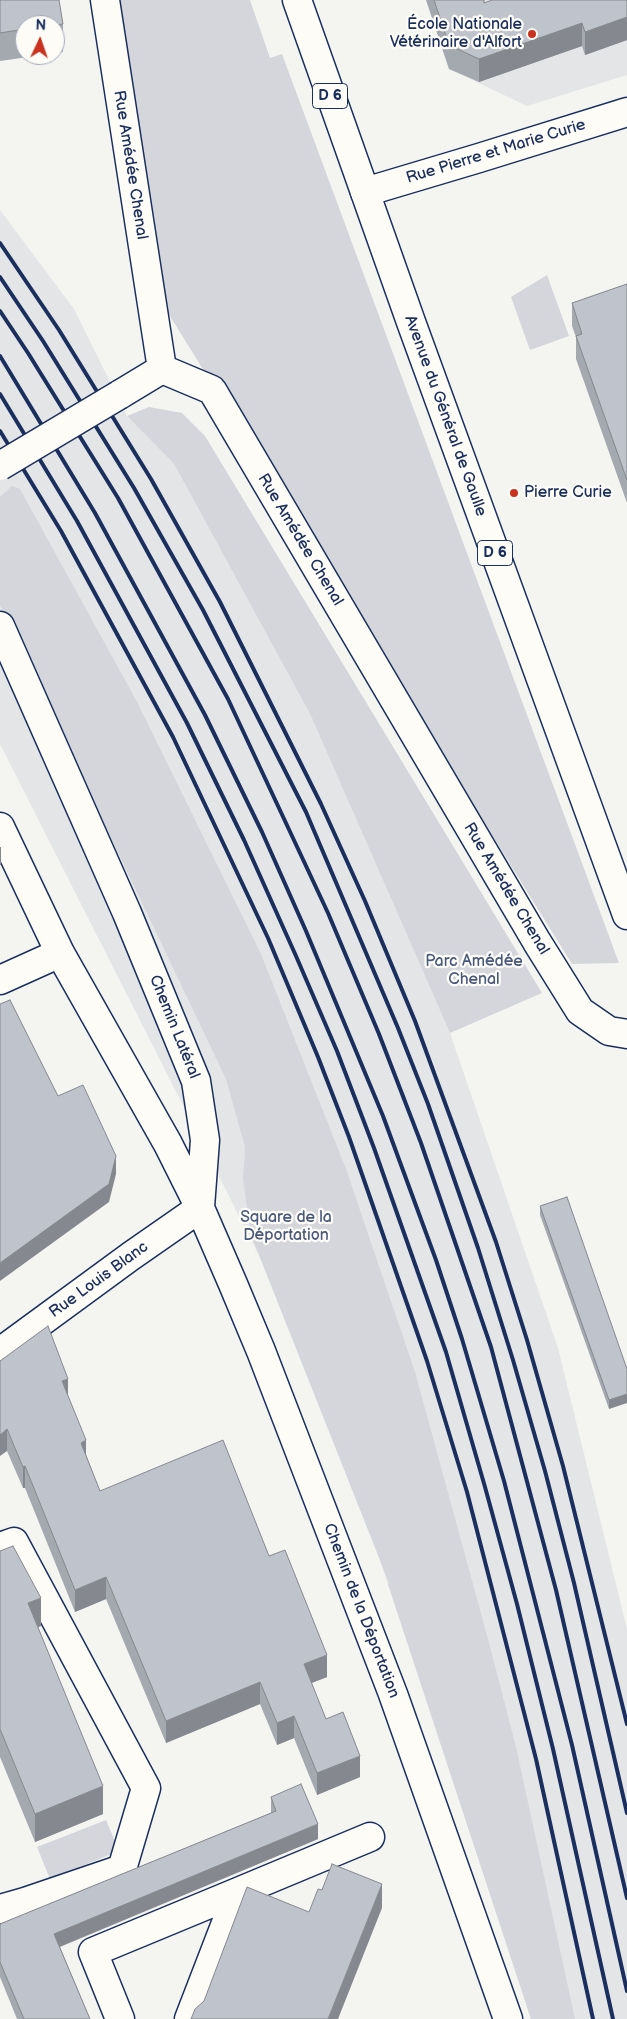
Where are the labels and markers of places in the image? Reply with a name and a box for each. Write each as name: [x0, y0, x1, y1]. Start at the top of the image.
place label: École Nationale Vétérinaire d'Alfort: [390, 15, 522, 53]
marker: École Nationale Vétérinaire d'Alfort: [526, 28, 538, 40]
place label: Pierre Curie: [524, 483, 612, 503]
marker: Pierre Curie: [508, 487, 520, 499]

